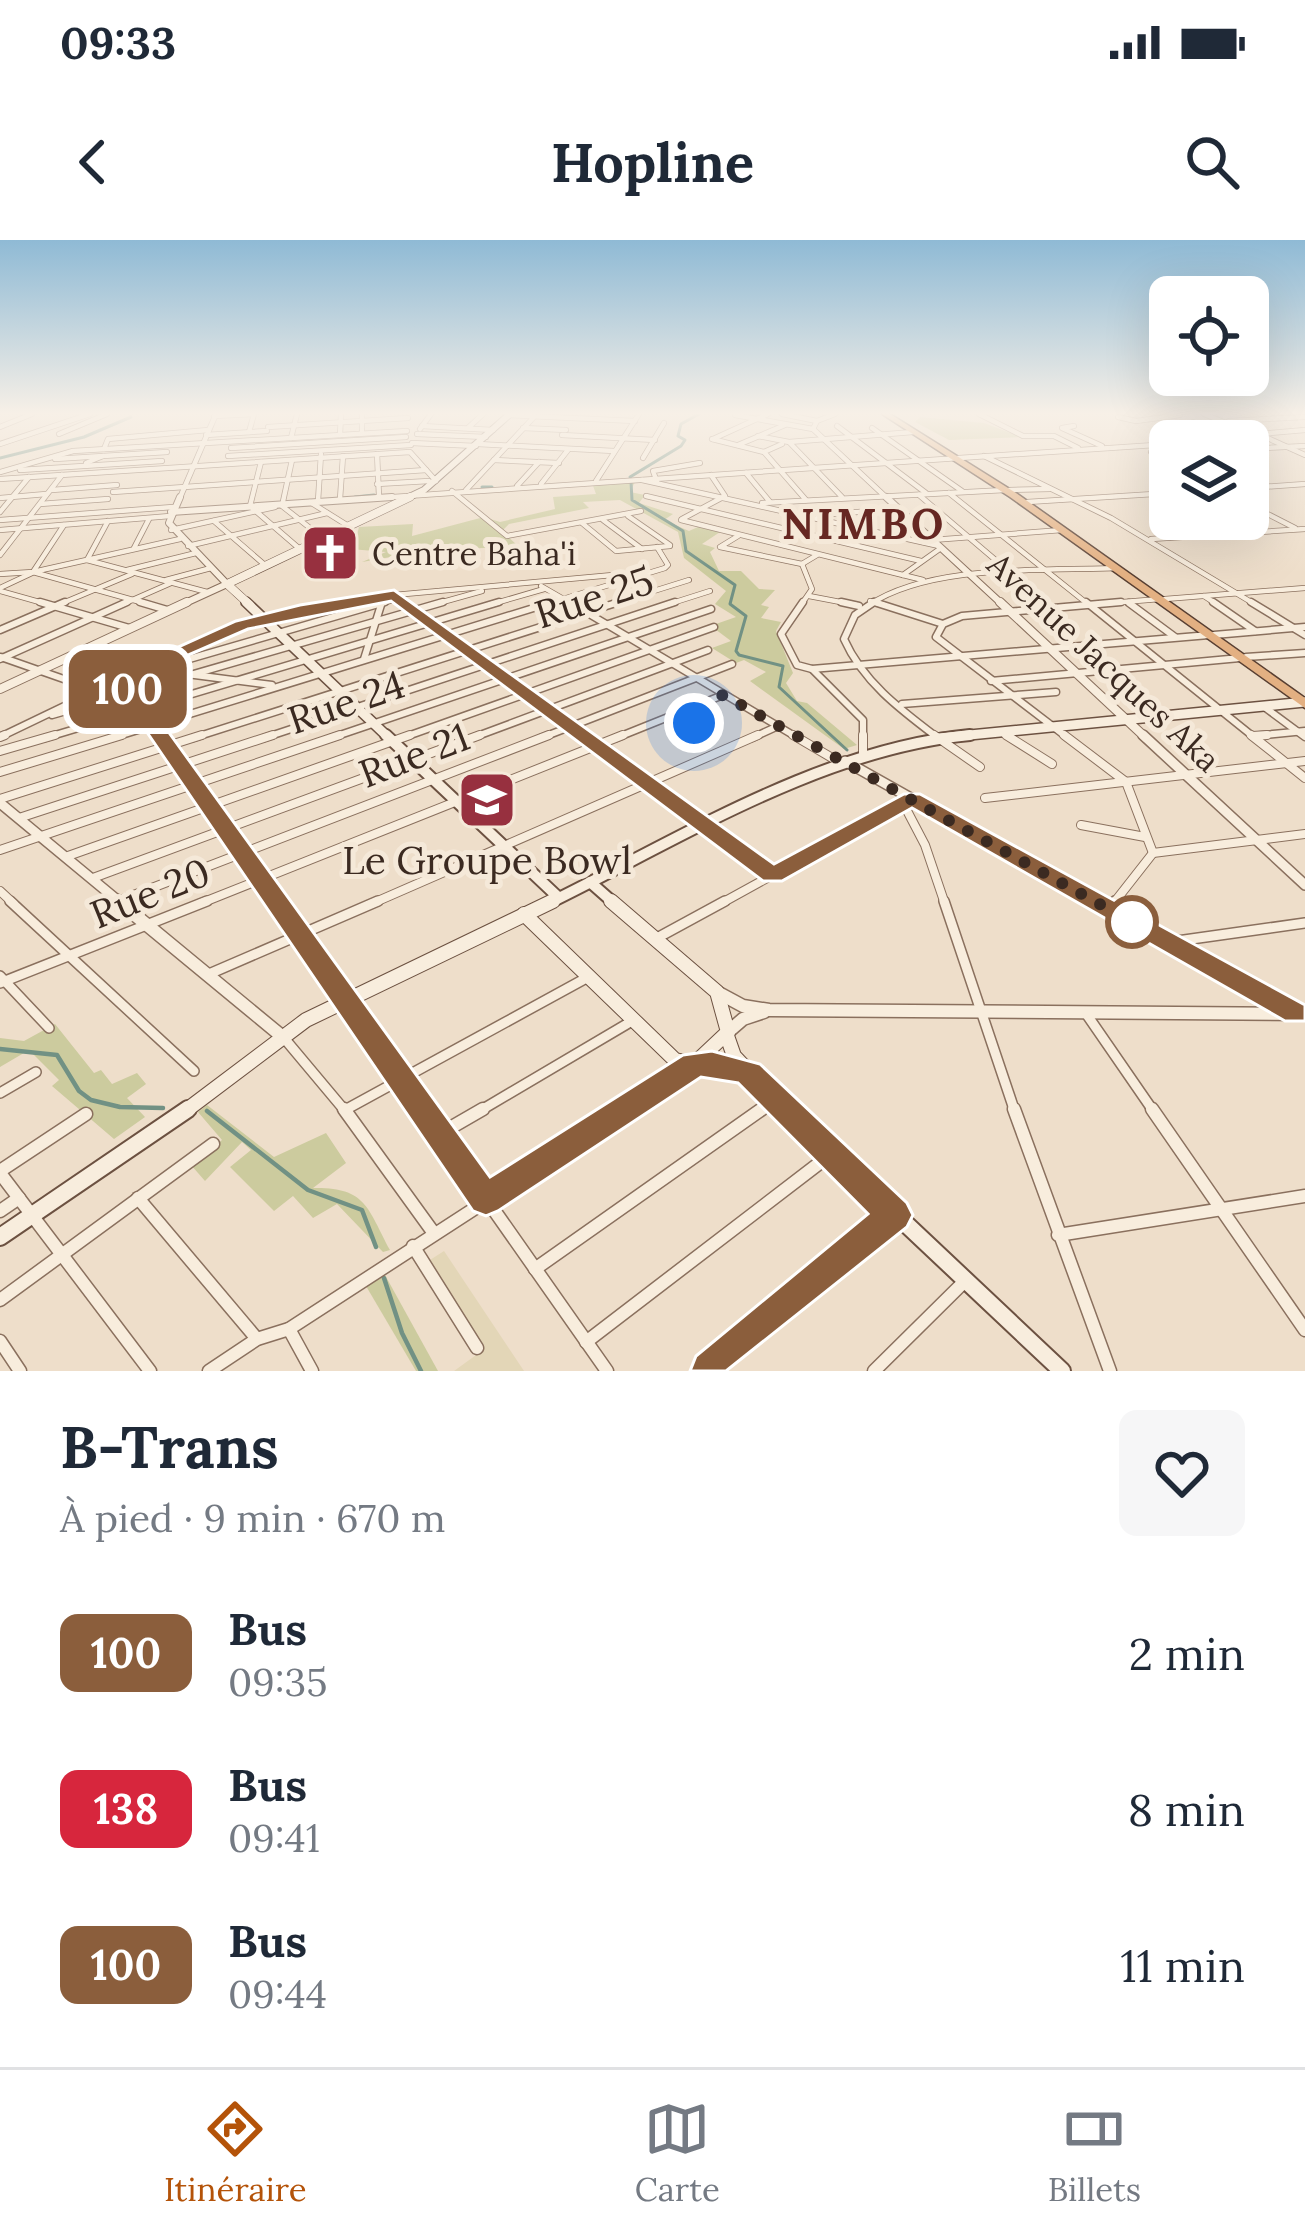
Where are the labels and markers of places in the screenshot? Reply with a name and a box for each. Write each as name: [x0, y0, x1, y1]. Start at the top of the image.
church icon: Centre Baha'i: [299, 522, 361, 584]
place label: Centre Baha'i: [372, 532, 576, 574]
school or university icon: Le Groupe Bowl: [456, 769, 518, 831]
place label: Le Groupe Bowl: [342, 835, 632, 885]
unlabelled marker: [1107, 897, 1157, 947]

